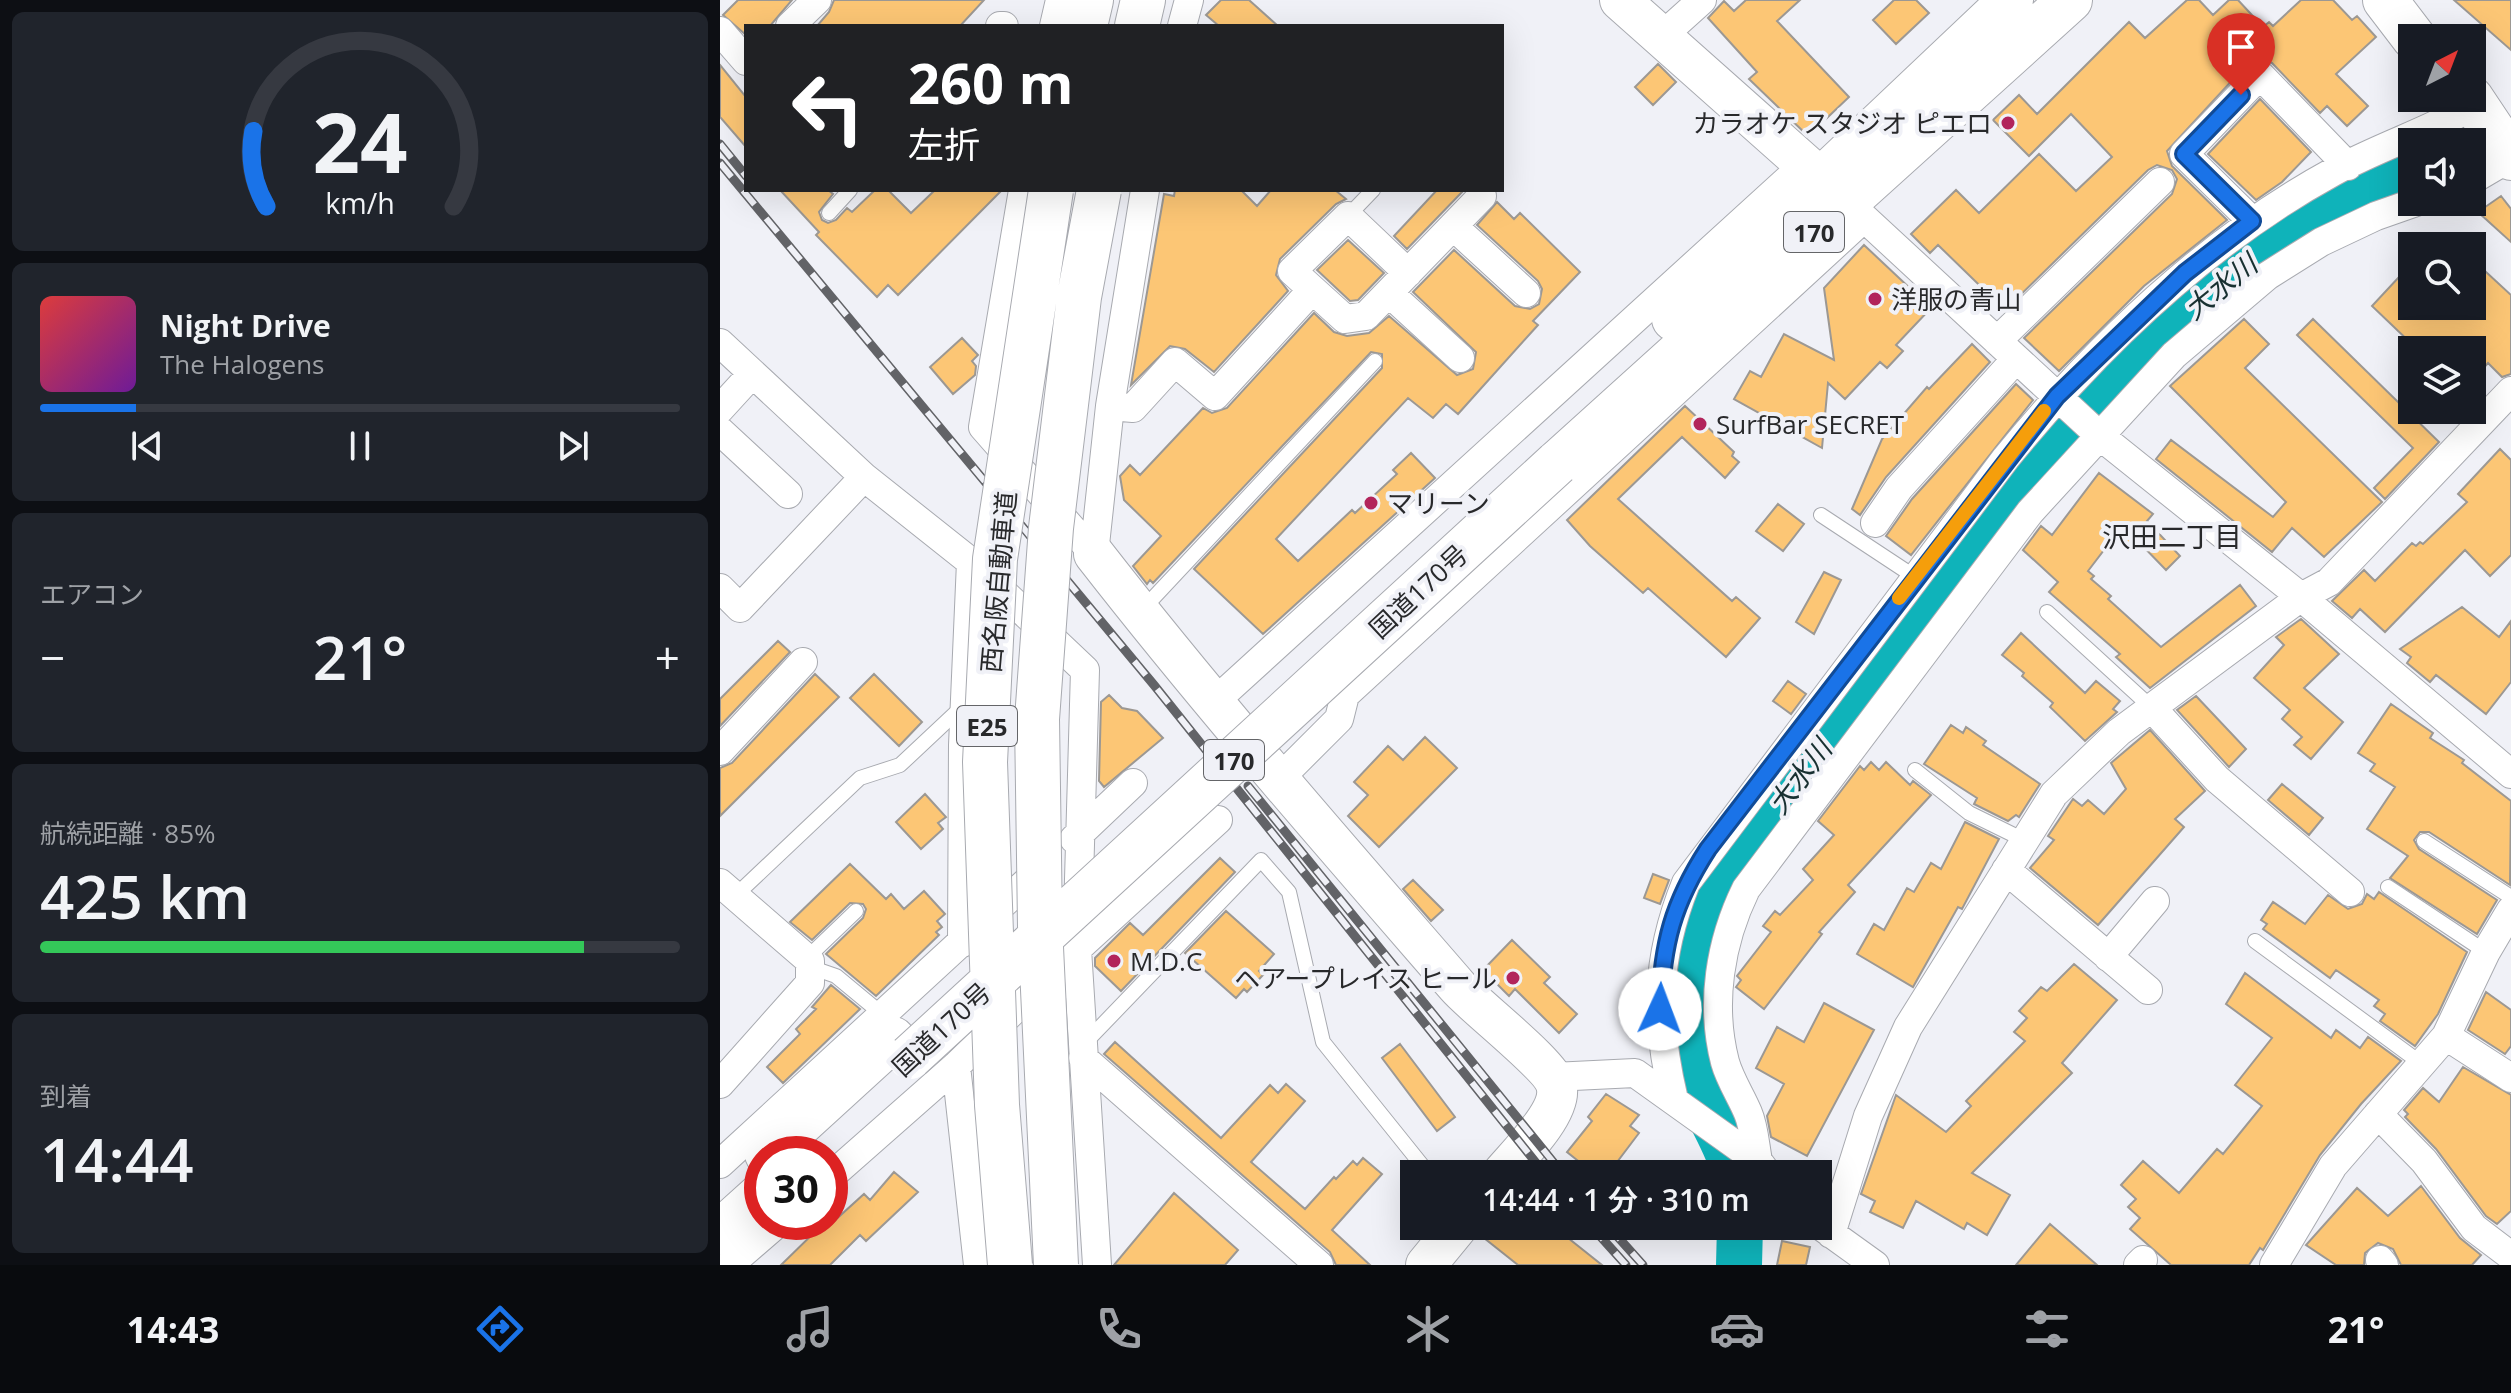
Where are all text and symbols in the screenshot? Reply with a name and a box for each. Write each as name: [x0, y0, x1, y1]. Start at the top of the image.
pin: [2207, 13, 2275, 95]
north arrow: [2398, 24, 2486, 112]
map controls: [2398, 24, 2486, 424]
icon: arrive: [2219, 25, 2263, 69]
text: 260 m: [908, 44, 1074, 120]
icon: left: [776, 56, 880, 160]
text: 24: [312, 84, 408, 197]
place label: カラオケ スタジオ ピエロ: [1692, 105, 1992, 141]
marker: カラオケ スタジオ ピエロ: [1999, 114, 2017, 132]
text: 左折: [908, 120, 980, 169]
button: sound: [2398, 128, 2486, 216]
text: km/h: [325, 183, 395, 222]
road number: 170: [1784, 212, 1844, 252]
button: search: [2398, 232, 2486, 320]
water label: 大水川: [2175, 243, 2267, 327]
place label: 洋服の青山: [1891, 281, 2021, 317]
marker: 洋服の青山: [1866, 290, 1884, 308]
text: Night Drive: [160, 305, 331, 346]
button: layers: [2398, 336, 2486, 424]
text: The Halogens: [160, 346, 325, 382]
place label: SurfBar SECRET: [1716, 406, 1905, 442]
marker: SurfBar SECRET: [1691, 415, 1709, 433]
icon: previous: [125, 424, 169, 468]
icon: pause: [338, 424, 382, 468]
icon: next: [551, 424, 595, 468]
place label: マリーン: [1387, 485, 1490, 521]
street label: 西名阪自動車道: [972, 490, 1024, 674]
marker: マリーン: [1362, 494, 1380, 512]
district label: 沢田二丁目: [2102, 517, 2242, 555]
street label: 国道170号: [1361, 536, 1475, 646]
text: エアコン: [40, 576, 144, 612]
text: 21°: [313, 616, 407, 698]
text: −: [40, 627, 65, 687]
text: +: [655, 627, 680, 687]
road number: E25: [957, 706, 1017, 746]
water label: 大水川: [1759, 729, 1841, 821]
road number: 170: [1204, 740, 1264, 780]
text: 航続距離 · 85%: [40, 815, 216, 851]
text: 425 km: [40, 855, 250, 937]
place label: M.D.C: [1130, 943, 1202, 979]
marker: M.D.C: [1105, 952, 1123, 970]
place label: ヘアープレイス ヒール: [1234, 960, 1497, 996]
position arrow: [1618, 967, 1702, 1051]
marker: ヘアープレイス ヒール: [1504, 969, 1522, 987]
street label: 国道170号: [884, 974, 998, 1084]
text: 到着: [40, 1078, 92, 1114]
text: 14:44: [40, 1118, 194, 1200]
speed limit sign: 30: [744, 1136, 848, 1240]
text: 14:44 · 1 分 · 310 m: [1482, 1179, 1750, 1220]
icon: directions: [472, 1301, 528, 1357]
icon: music: [782, 1301, 838, 1357]
icon: phone: [1091, 1301, 1147, 1357]
icon: climate: [1400, 1301, 1456, 1357]
icon: car: [1709, 1301, 1765, 1357]
icon: filters: [2019, 1301, 2075, 1357]
text: 14:43: [127, 1305, 219, 1354]
text: 21°: [2328, 1305, 2384, 1354]

